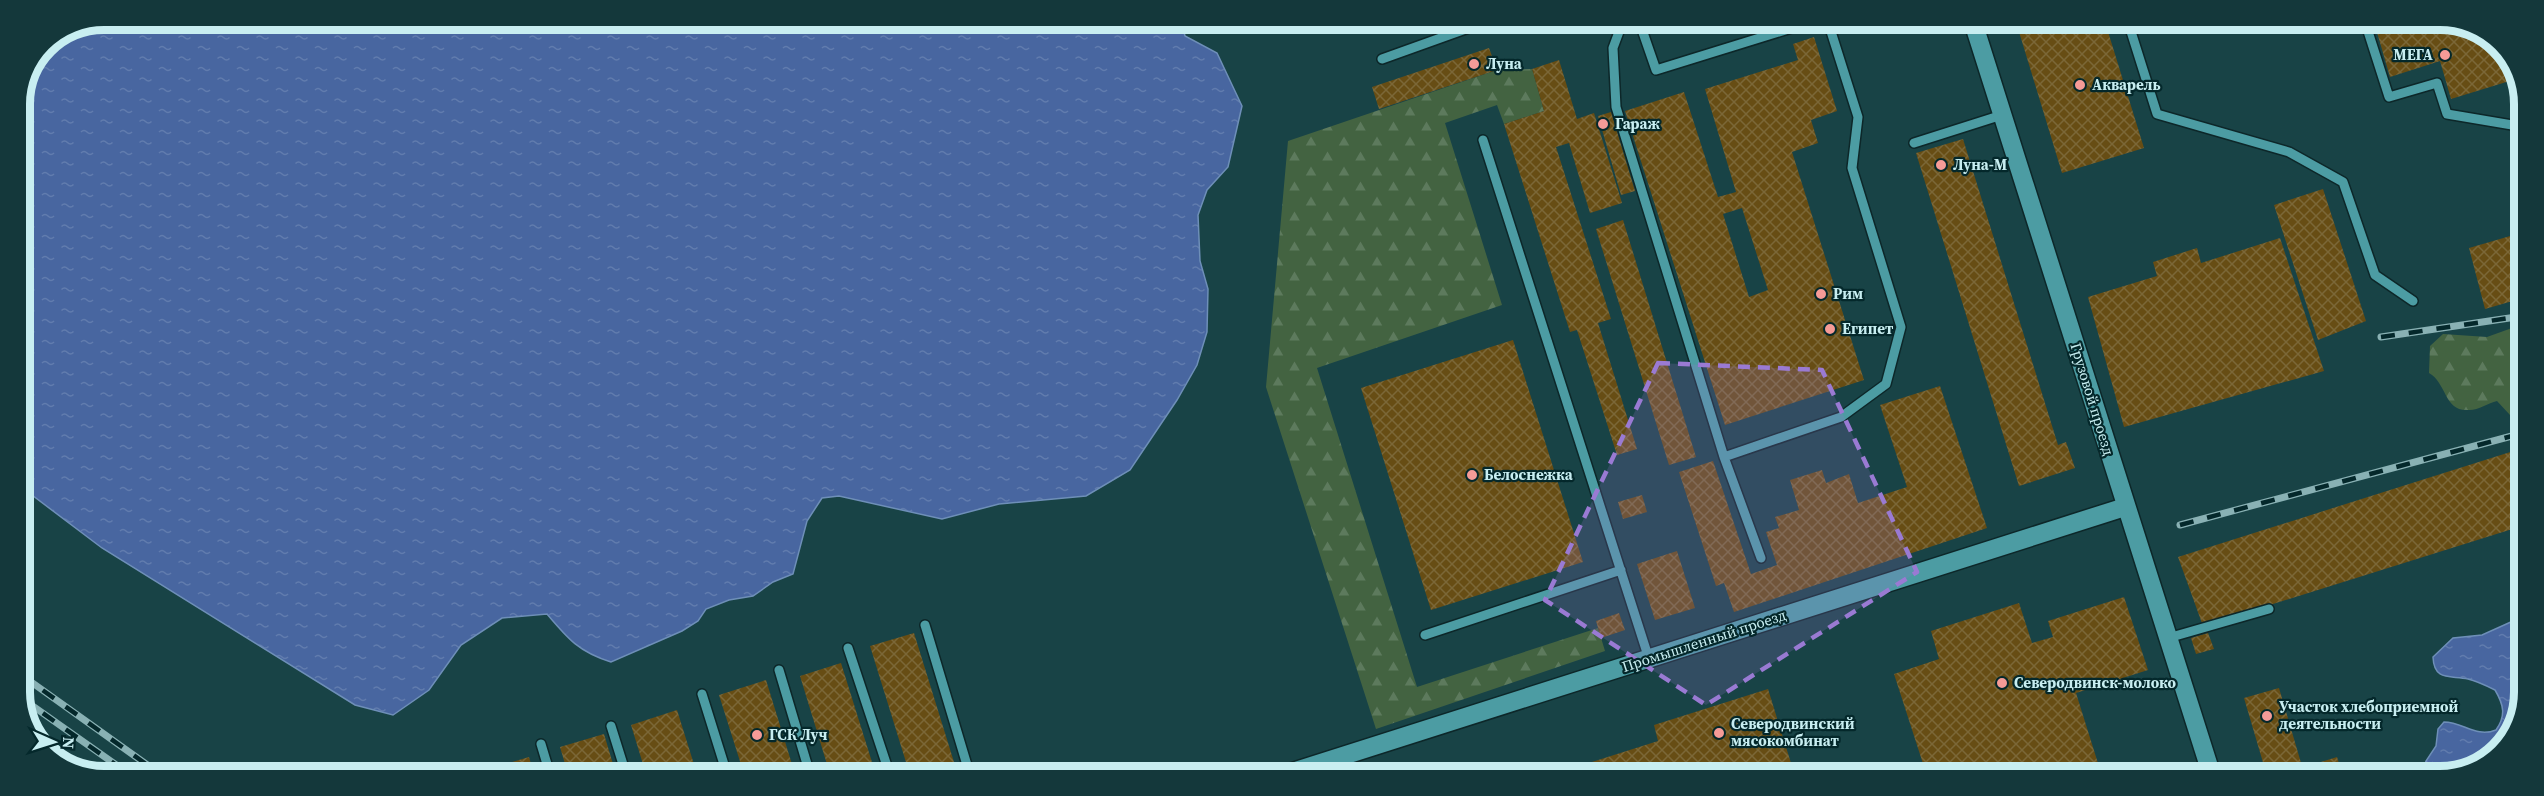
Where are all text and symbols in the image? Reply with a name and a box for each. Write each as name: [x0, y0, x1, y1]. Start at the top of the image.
place label: МЕГА: [2393, 44, 2433, 65]
marker: МЕГА: [2438, 48, 2452, 62]
place label: Луна: [1486, 53, 1523, 74]
marker: Луна: [1467, 57, 1481, 71]
place label: Акварель: [2092, 74, 2161, 95]
marker: Акварель: [2073, 78, 2087, 92]
place label: Гараж: [1615, 113, 1660, 134]
marker: Гараж: [1596, 117, 1610, 131]
place label: Луна-М: [1953, 154, 2007, 175]
marker: Луна-М: [1934, 158, 1948, 172]
place label: Рим: [1833, 283, 1863, 304]
marker: Рим: [1814, 287, 1828, 301]
place label: Египет: [1842, 318, 1894, 339]
marker: Египет: [1823, 322, 1837, 336]
street label: Грузовой проезд: [2065, 340, 2120, 458]
place label: Белоснежка: [1484, 464, 1574, 485]
marker: Белоснежка: [1465, 468, 1479, 482]
street label: Промышленный проезд: [1619, 604, 1789, 677]
place label: Северодвинск-молоко: [2014, 672, 2177, 693]
marker: Северодвинск-молоко: [1995, 676, 2009, 690]
place label: Участок хлебоприемной деятельности: [2279, 696, 2459, 734]
marker: Участок хлебоприемной деятельности: [2260, 709, 2274, 723]
north arrow: [24, 712, 84, 772]
place label: Северодвинский мясокомбинат: [1731, 713, 1855, 751]
place label: ГСК Луч: [769, 724, 828, 745]
marker: Северодвинский мясокомбинат: [1712, 726, 1726, 740]
marker: ГСК Луч: [750, 728, 764, 742]
text: N: [58, 736, 80, 750]

